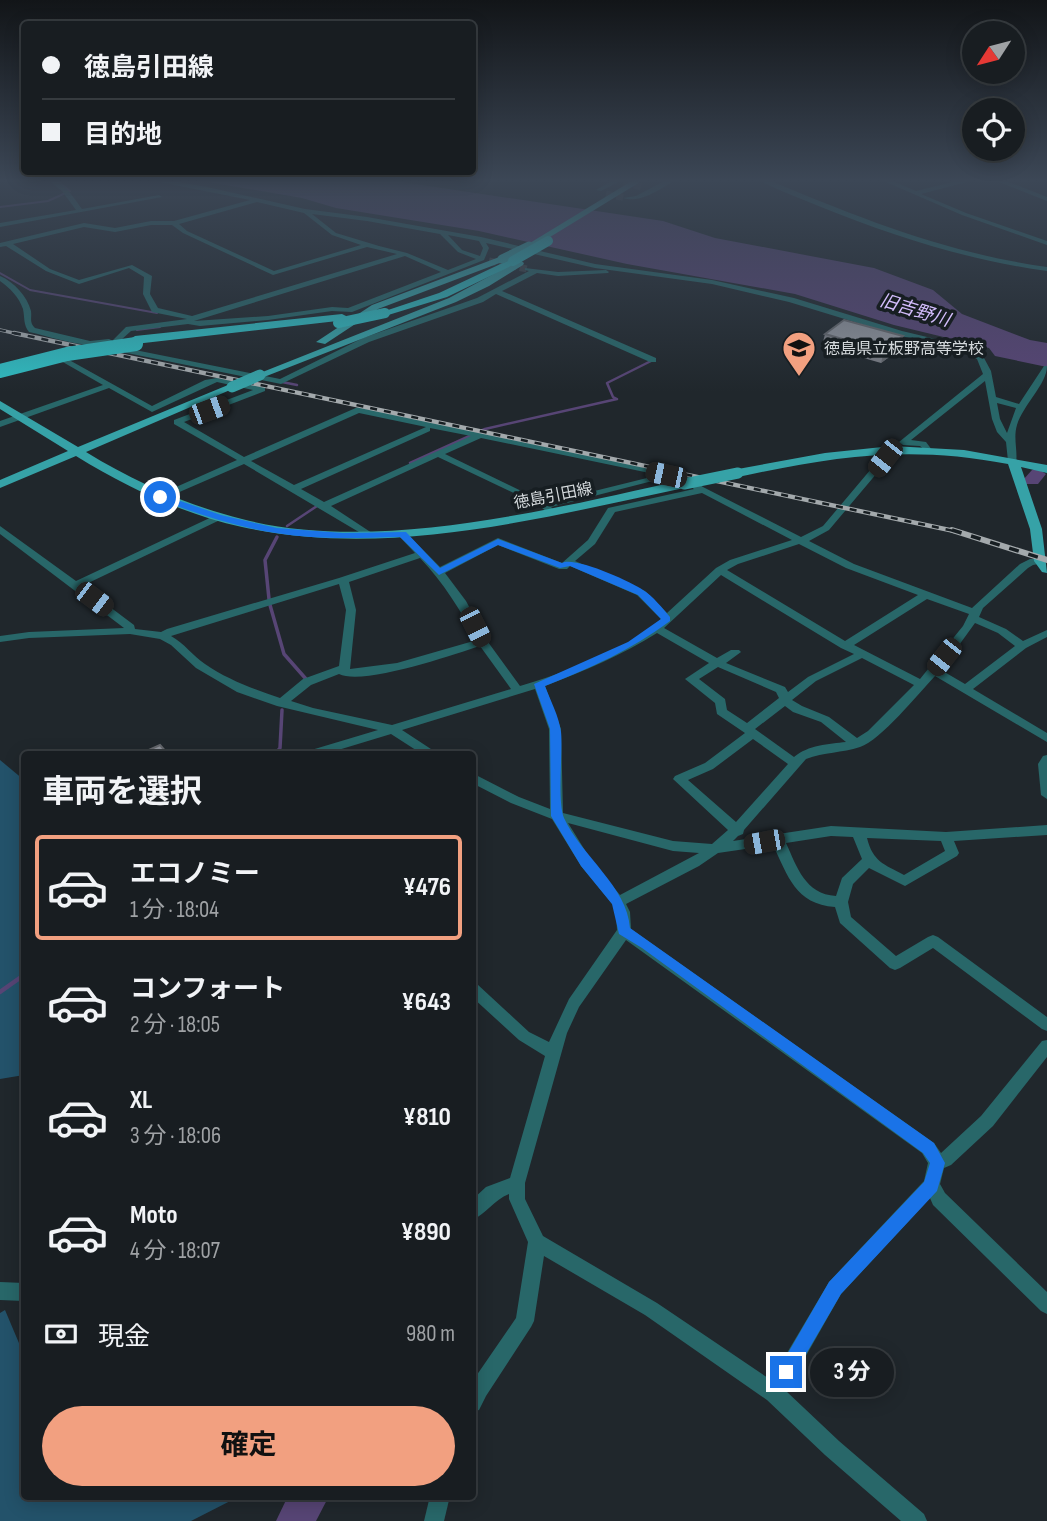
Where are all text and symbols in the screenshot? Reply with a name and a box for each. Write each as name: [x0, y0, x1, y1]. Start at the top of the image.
north arrow: [962, 21, 1026, 84]
map controls: [962, 21, 1025, 161]
text: 徳島引田線: [84, 53, 214, 84]
button: locate: [962, 98, 1025, 161]
text: 目的地: [84, 120, 162, 151]
water label: 旧吉野川: [877, 290, 954, 332]
school or university icon: 徳島県立板野高等学校: [780, 329, 818, 378]
place label: 徳島県立板野高等学校: [824, 340, 984, 359]
car: [186, 393, 233, 427]
car: [864, 435, 907, 481]
car: [644, 460, 689, 490]
street label: 徳島引田線: [512, 480, 594, 513]
route start: [144, 481, 176, 513]
car: [71, 578, 118, 620]
car: [457, 604, 494, 650]
car: [923, 634, 966, 680]
text: 車両を選択: [42, 773, 202, 812]
car: [742, 828, 787, 856]
icon: car: [46, 856, 109, 919]
text: エコノミー: [130, 859, 260, 890]
text: ¥476: [403, 872, 451, 903]
text: 1 分 · 18:04: [130, 896, 219, 924]
icon: car: [46, 971, 109, 1034]
text: コンフォート: [130, 974, 285, 1005]
text: ¥643: [401, 987, 451, 1018]
text: 2 分 · 18:05: [130, 1011, 220, 1039]
text: XL: [130, 1085, 152, 1116]
icon: car: [46, 1086, 109, 1149]
text: ¥810: [403, 1102, 451, 1133]
text: 3 分 · 18:06: [130, 1122, 221, 1150]
text: Moto: [130, 1200, 178, 1231]
icon: car: [46, 1201, 109, 1264]
text: ¥890: [401, 1217, 451, 1248]
text: 4 分 · 18:07: [130, 1237, 220, 1265]
icon: cash: [42, 1315, 80, 1353]
text: 980 m: [406, 1320, 455, 1348]
text: 現金: [98, 1322, 150, 1353]
callout: 3 分: [810, 1348, 894, 1396]
route end: [770, 1356, 802, 1388]
text: 3 分: [834, 1358, 870, 1386]
button: 確定: [42, 1406, 455, 1486]

